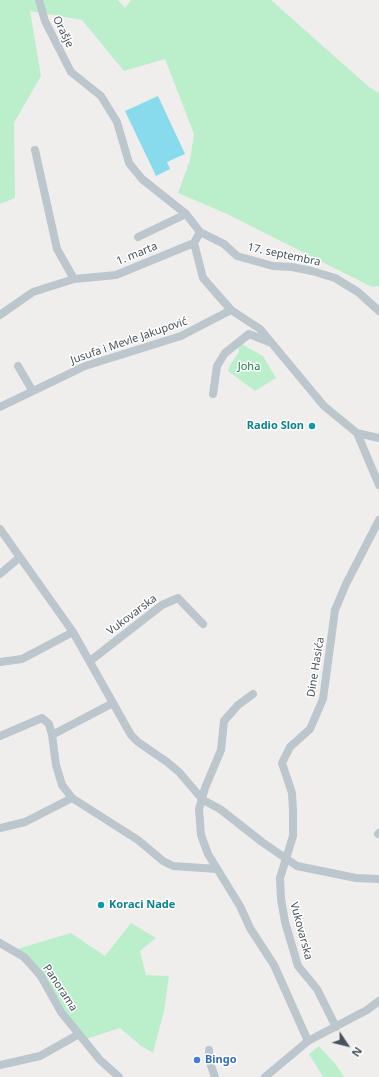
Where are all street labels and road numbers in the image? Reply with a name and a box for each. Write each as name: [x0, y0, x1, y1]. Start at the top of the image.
street label: Orašje: [50, 14, 76, 50]
street label: 1. marta: [114, 240, 160, 268]
street label: 17. septembra: [246, 241, 322, 269]
street label: Jusufa i Mevle Jakupović: [69, 315, 189, 367]
street label: Vukovarska: [104, 592, 160, 638]
street label: Dine Hasića: [305, 636, 327, 698]
street label: Vukovarska: [287, 901, 315, 961]
street label: Panorama: [40, 962, 80, 1014]

